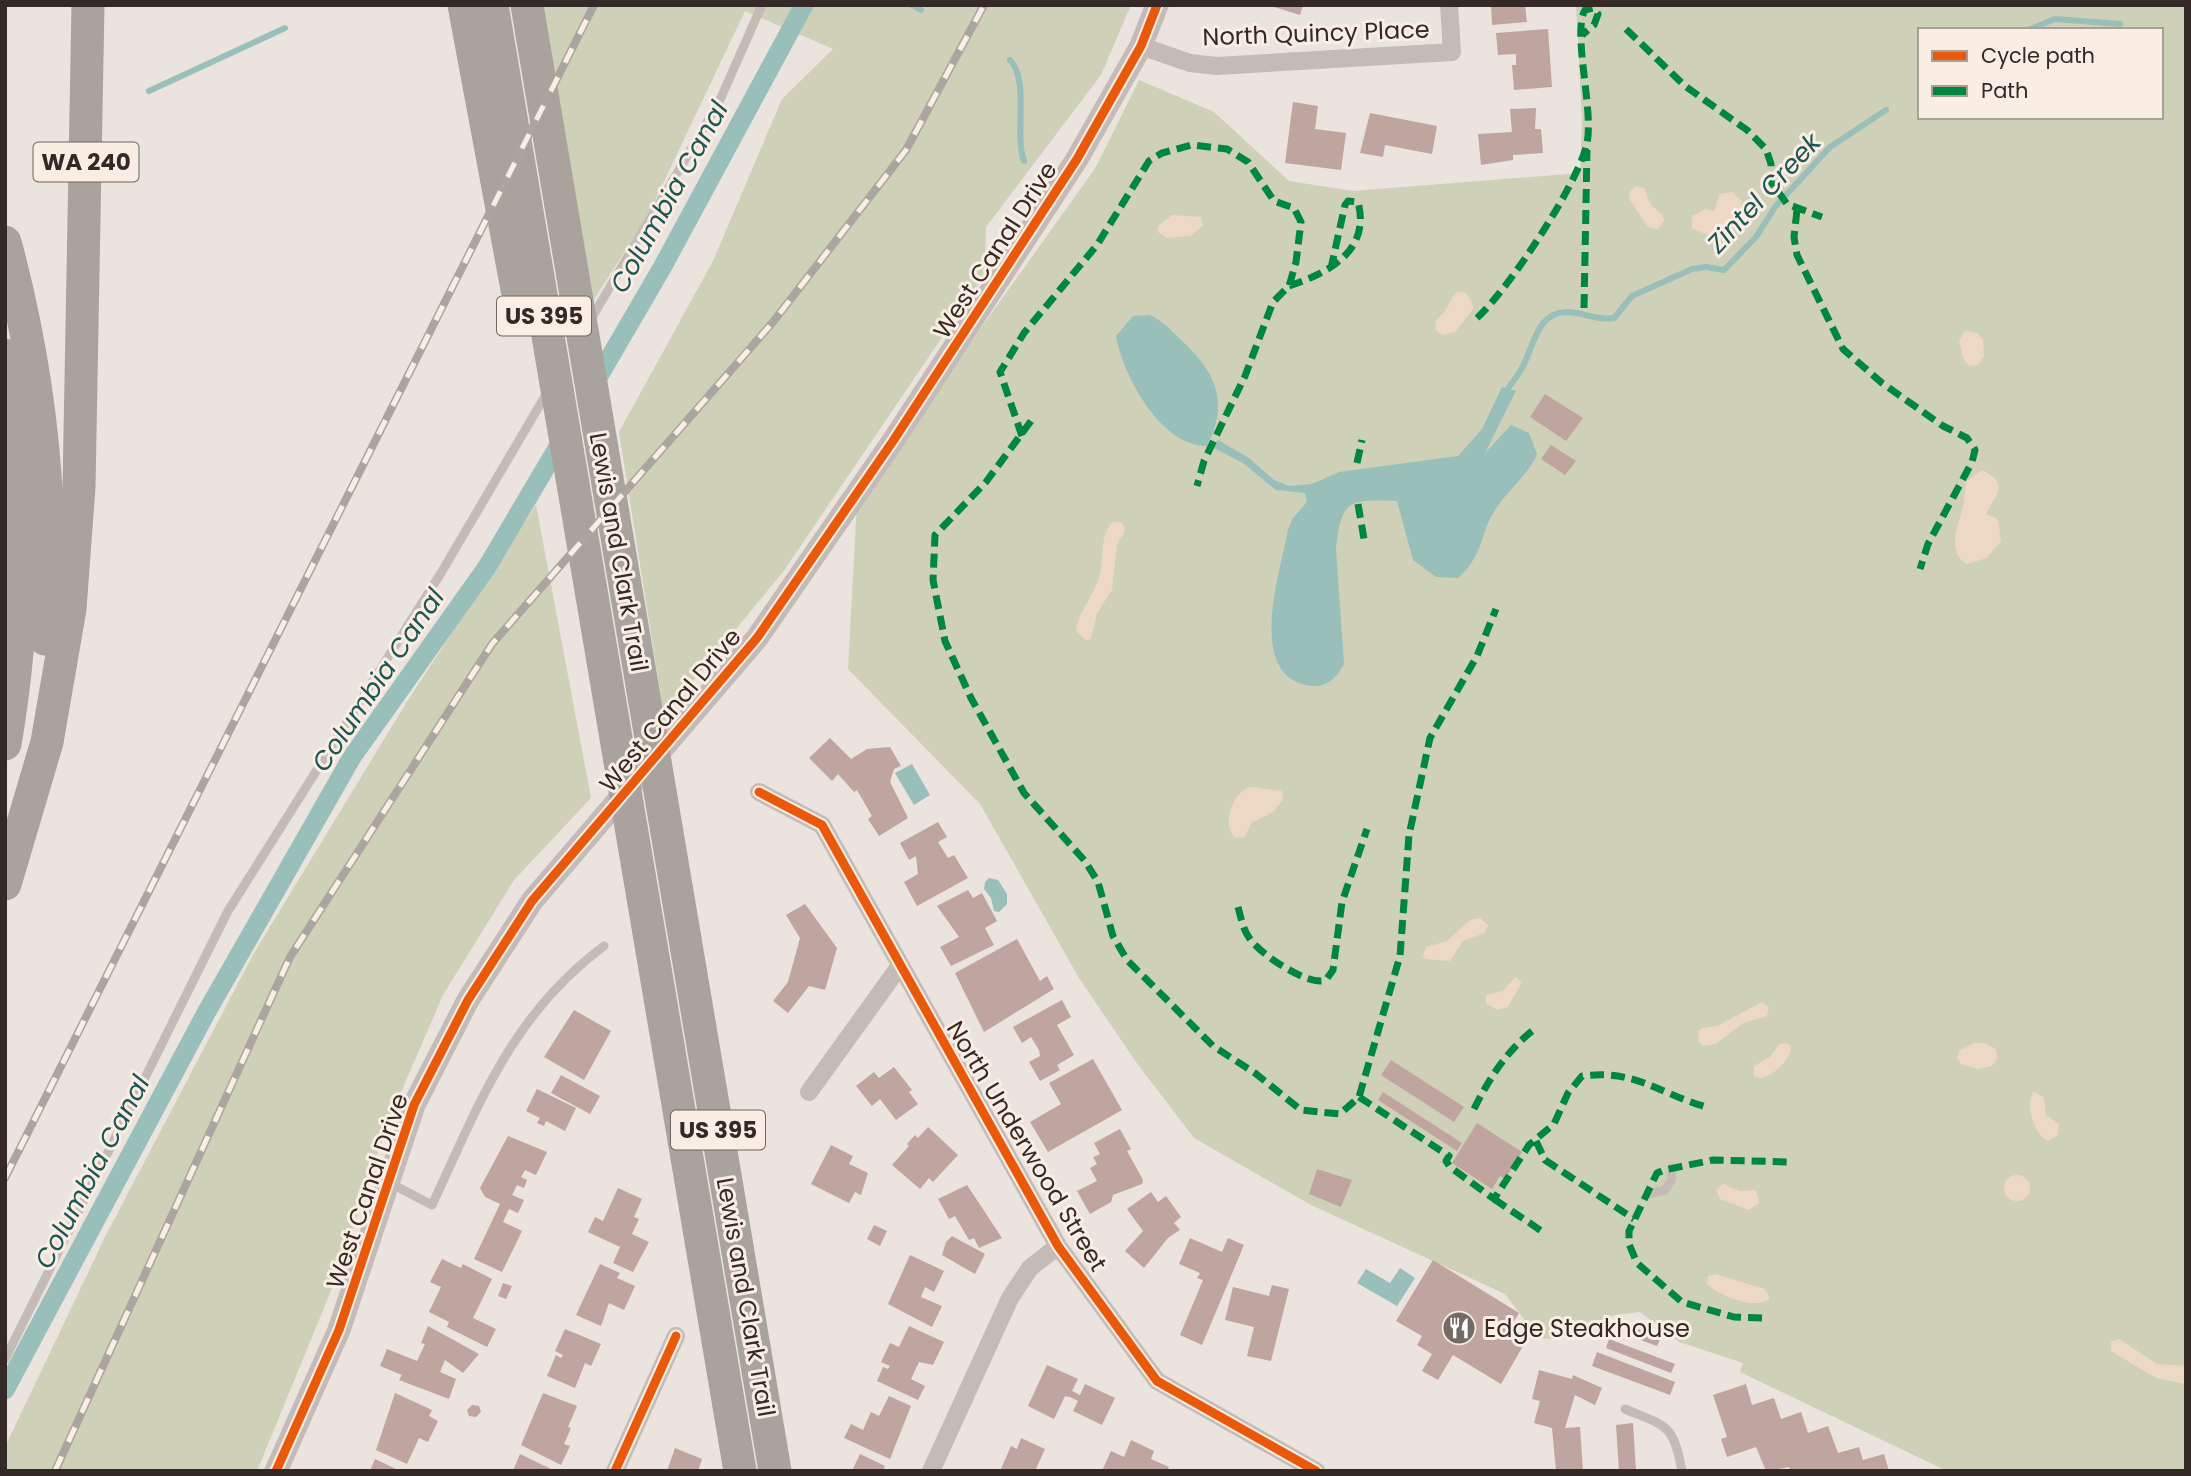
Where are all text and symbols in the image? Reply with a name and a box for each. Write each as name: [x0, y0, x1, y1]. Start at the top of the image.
street label: North Quincy Place: [1202, 13, 1430, 53]
legend: [1918, 28, 2163, 119]
text: Cycle path: [1981, 41, 2095, 70]
text: Path: [1981, 76, 2028, 105]
water label: Columbia Canal: [601, 94, 737, 299]
water label: Zintel Creek: [1698, 124, 1830, 262]
road number: WA 240: [34, 142, 138, 182]
street label: West Canal Drive: [925, 155, 1065, 345]
road number: US 395: [497, 296, 591, 336]
street label: Lewis and Clark Trail: [582, 430, 656, 674]
water label: Columbia Canal: [303, 581, 453, 779]
street label: West Canal Drive: [592, 621, 748, 799]
street label: North Underwood Street: [939, 1015, 1115, 1277]
water label: Columbia Canal: [26, 1069, 158, 1275]
street label: West Canal Drive: [318, 1089, 416, 1293]
road number: US 395: [671, 1110, 765, 1149]
street label: Lewis and Clark Trail: [709, 1175, 783, 1419]
restaurant icon: Edge Steakhouse: [1440, 1309, 1478, 1347]
place label: Edge Steakhouse: [1484, 1312, 1690, 1345]

